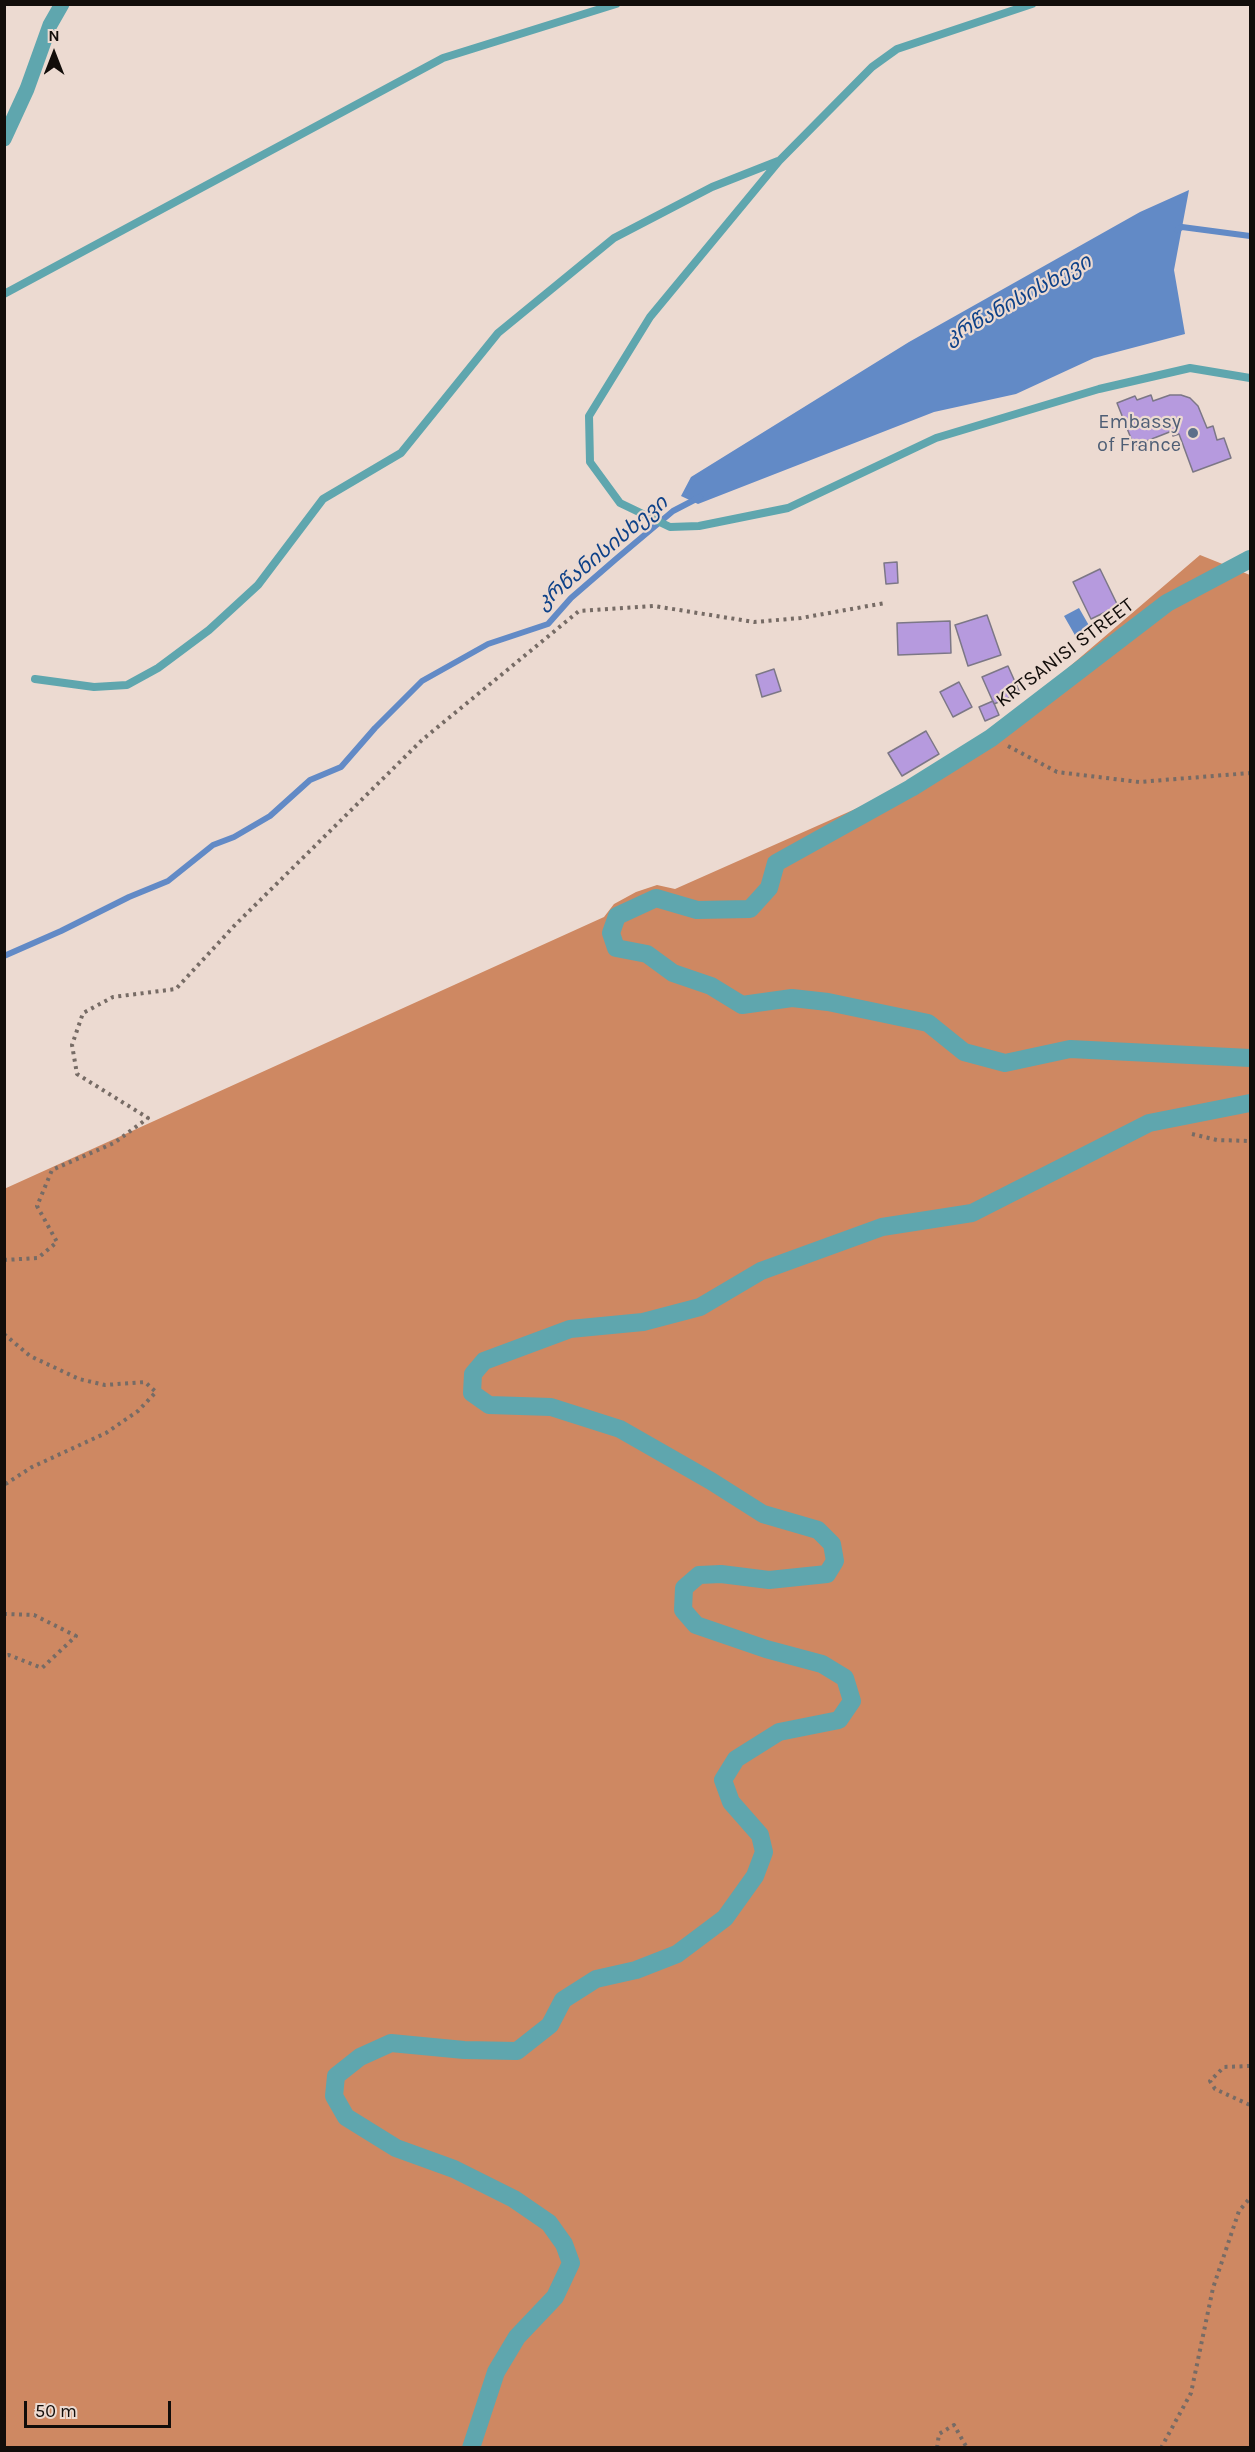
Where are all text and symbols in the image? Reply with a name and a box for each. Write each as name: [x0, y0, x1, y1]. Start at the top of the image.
north arrow: [24, 24, 84, 84]
text: N: [48, 26, 60, 45]
water label: კრწანისისხევი: [940, 249, 1096, 351]
place label: Embassy of France: [1097, 410, 1181, 457]
marker: Embassy of France: [1186, 426, 1200, 440]
water label: კრწანისისხევი: [531, 491, 673, 615]
street label: KRTSANISI STREET: [991, 593, 1139, 713]
scale bar: [27, 2389, 174, 2427]
text: 50 m: [35, 2400, 77, 2422]

